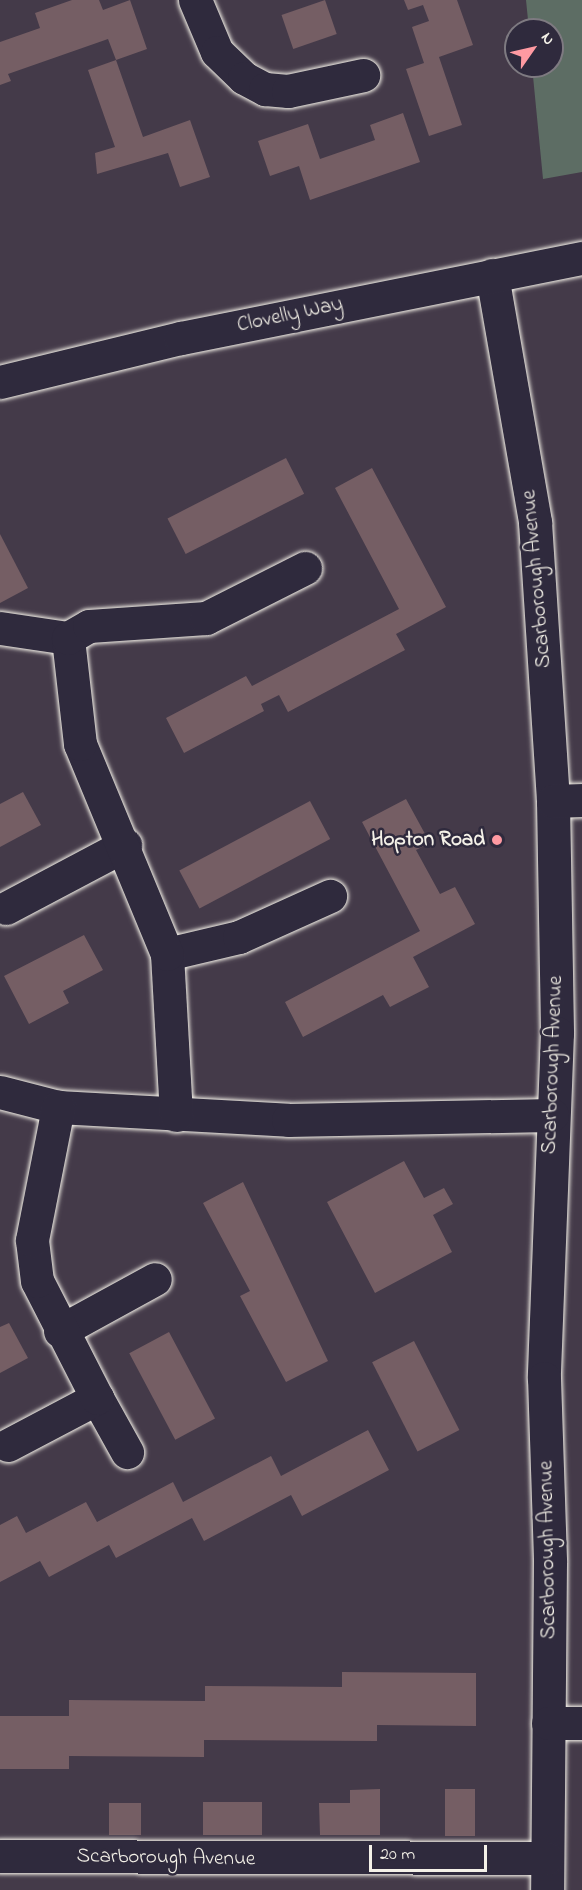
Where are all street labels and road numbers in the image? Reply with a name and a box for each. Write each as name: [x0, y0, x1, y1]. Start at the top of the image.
street label: Clovelly Way: [235, 292, 345, 338]
street label: Scarborough Avenue: [517, 489, 557, 669]
street label: Scarborough Avenue: [537, 975, 569, 1155]
street label: Scarborough Avenue: [534, 1460, 562, 1640]
street label: Scarborough Avenue: [76, 1844, 256, 1872]

